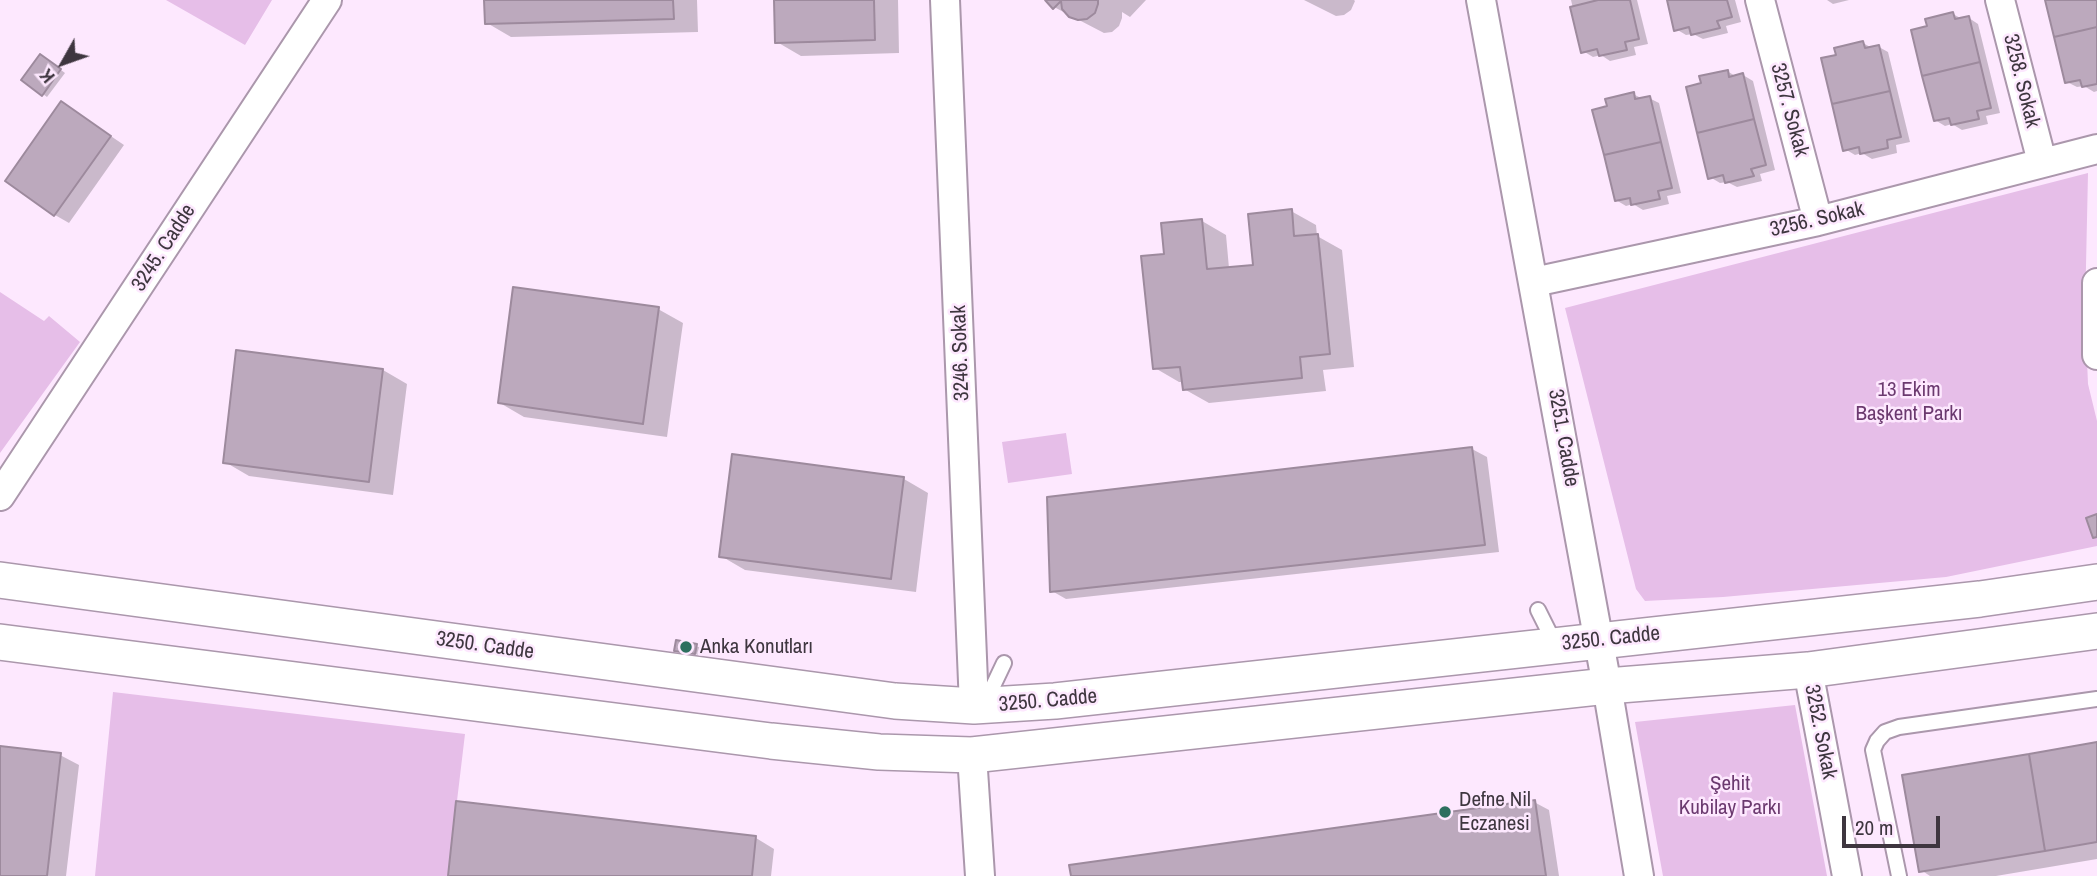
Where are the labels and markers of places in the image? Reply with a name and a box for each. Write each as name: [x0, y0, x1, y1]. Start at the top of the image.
place label: Anka Konutları: [700, 634, 813, 660]
marker: Anka Konutları: [678, 639, 694, 655]
place label: Defne Nil Eczanesi: [1459, 787, 1531, 837]
marker: Defne Nil Eczanesi: [1437, 804, 1453, 820]

